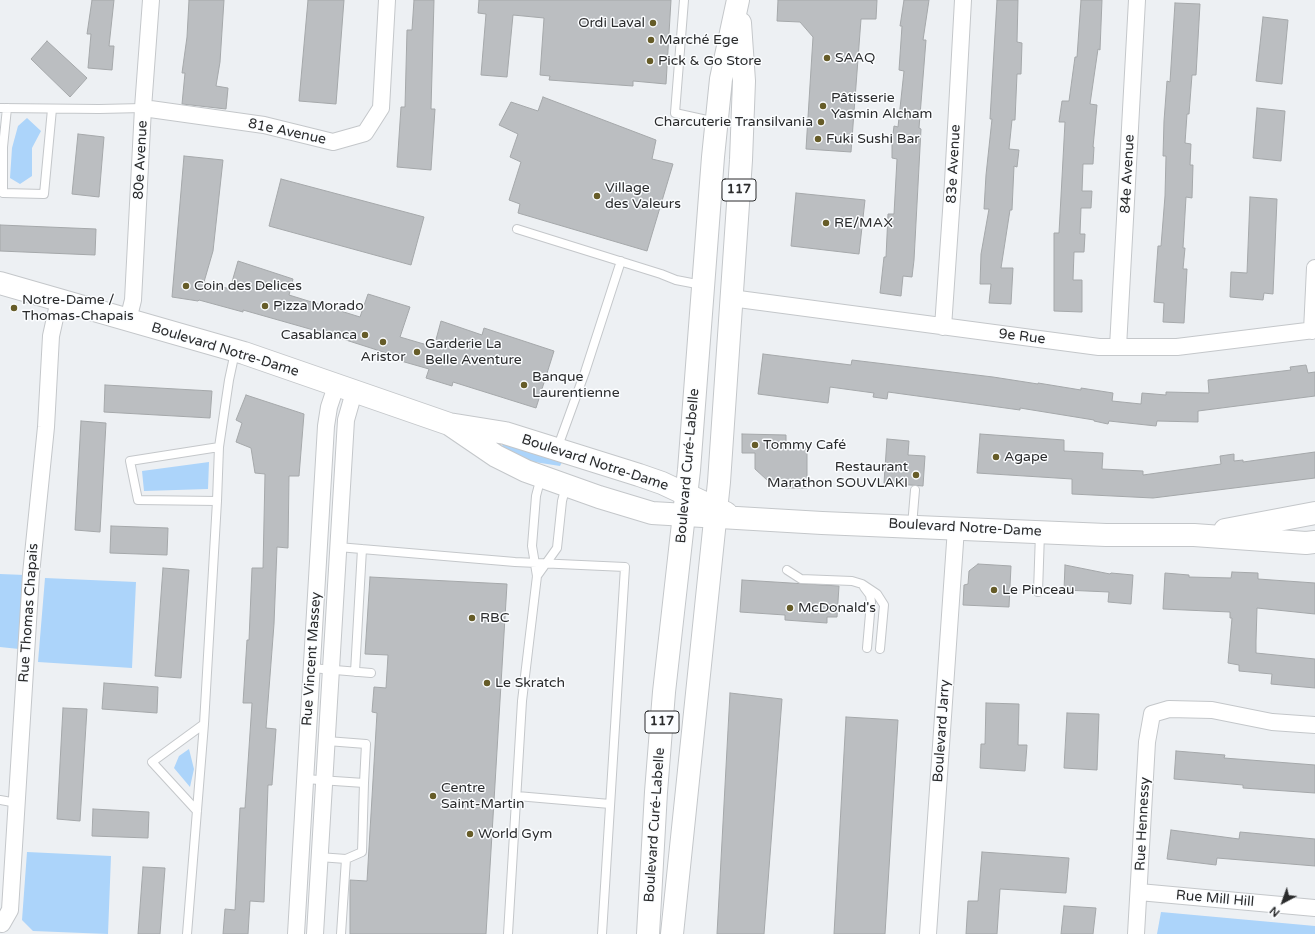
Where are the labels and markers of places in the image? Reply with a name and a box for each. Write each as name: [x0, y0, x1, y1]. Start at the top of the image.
place label: Ordi Laval: [578, 15, 645, 31]
marker: Ordi Laval: [648, 18, 658, 28]
place label: Marché Ege: [659, 32, 739, 48]
marker: Marché Ege: [646, 35, 656, 45]
place label: SAAQ: [835, 50, 875, 66]
place label: Pick & Go Store: [658, 53, 761, 69]
marker: SAAQ: [822, 53, 832, 63]
marker: Pick & Go Store: [645, 56, 655, 66]
place label: Pâtisserie Yasmin Alcham: [831, 90, 932, 122]
marker: Pâtisserie Yasmin Alcham: [818, 101, 828, 111]
place label: Charcuterie Transilvania: [654, 114, 813, 130]
marker: Charcuterie Transilvania: [816, 117, 826, 127]
place label: Fuki Sushi Bar: [826, 131, 920, 147]
marker: Fuki Sushi Bar: [813, 134, 823, 144]
place label: Village des Valeurs: [605, 180, 681, 212]
marker: Village des Valeurs: [592, 191, 602, 201]
place label: RE/MAX: [834, 215, 893, 231]
marker: RE/MAX: [821, 218, 831, 228]
place label: Coin des Delices: [194, 278, 302, 294]
marker: Coin des Delices: [181, 281, 191, 291]
place label: Notre-Dame / Thomas-Chapais: [22, 292, 134, 324]
place label: Pizza Morado: [273, 298, 364, 314]
marker: Pizza Morado: [260, 301, 270, 311]
marker: Notre-Dame / Thomas-Chapais: [9, 303, 19, 313]
place label: Casablanca: [281, 327, 357, 343]
marker: Casablanca: [360, 330, 370, 340]
place label: Garderie La Belle Aventure: [425, 336, 522, 368]
marker: Aristor: [378, 337, 388, 347]
marker: Garderie La Belle Aventure: [412, 347, 422, 357]
place label: Aristor: [361, 349, 405, 365]
place label: Banque Laurentienne: [532, 369, 620, 402]
marker: Banque Laurentienne: [519, 380, 529, 390]
place label: Tommy Café: [763, 437, 846, 453]
marker: Tommy Café: [750, 440, 760, 450]
place label: Agape: [1004, 449, 1048, 465]
marker: Agape: [991, 452, 1001, 462]
place label: Restaurant Marathon SOUVLAKI: [767, 459, 908, 492]
marker: Restaurant Marathon SOUVLAKI: [911, 470, 921, 480]
place label: Le Pinceau: [1002, 582, 1075, 598]
marker: Le Pinceau: [989, 585, 999, 595]
place label: McDonald's: [798, 600, 876, 616]
marker: McDonald's: [785, 603, 795, 613]
place label: RBC: [480, 610, 509, 626]
marker: RBC: [467, 613, 477, 623]
place label: Le Skratch: [495, 675, 565, 691]
marker: Le Skratch: [482, 678, 492, 688]
place label: Centre Saint-Martin: [441, 780, 525, 812]
marker: Centre Saint-Martin: [428, 791, 438, 801]
place label: World Gym: [478, 826, 552, 842]
marker: World Gym: [465, 829, 475, 839]

